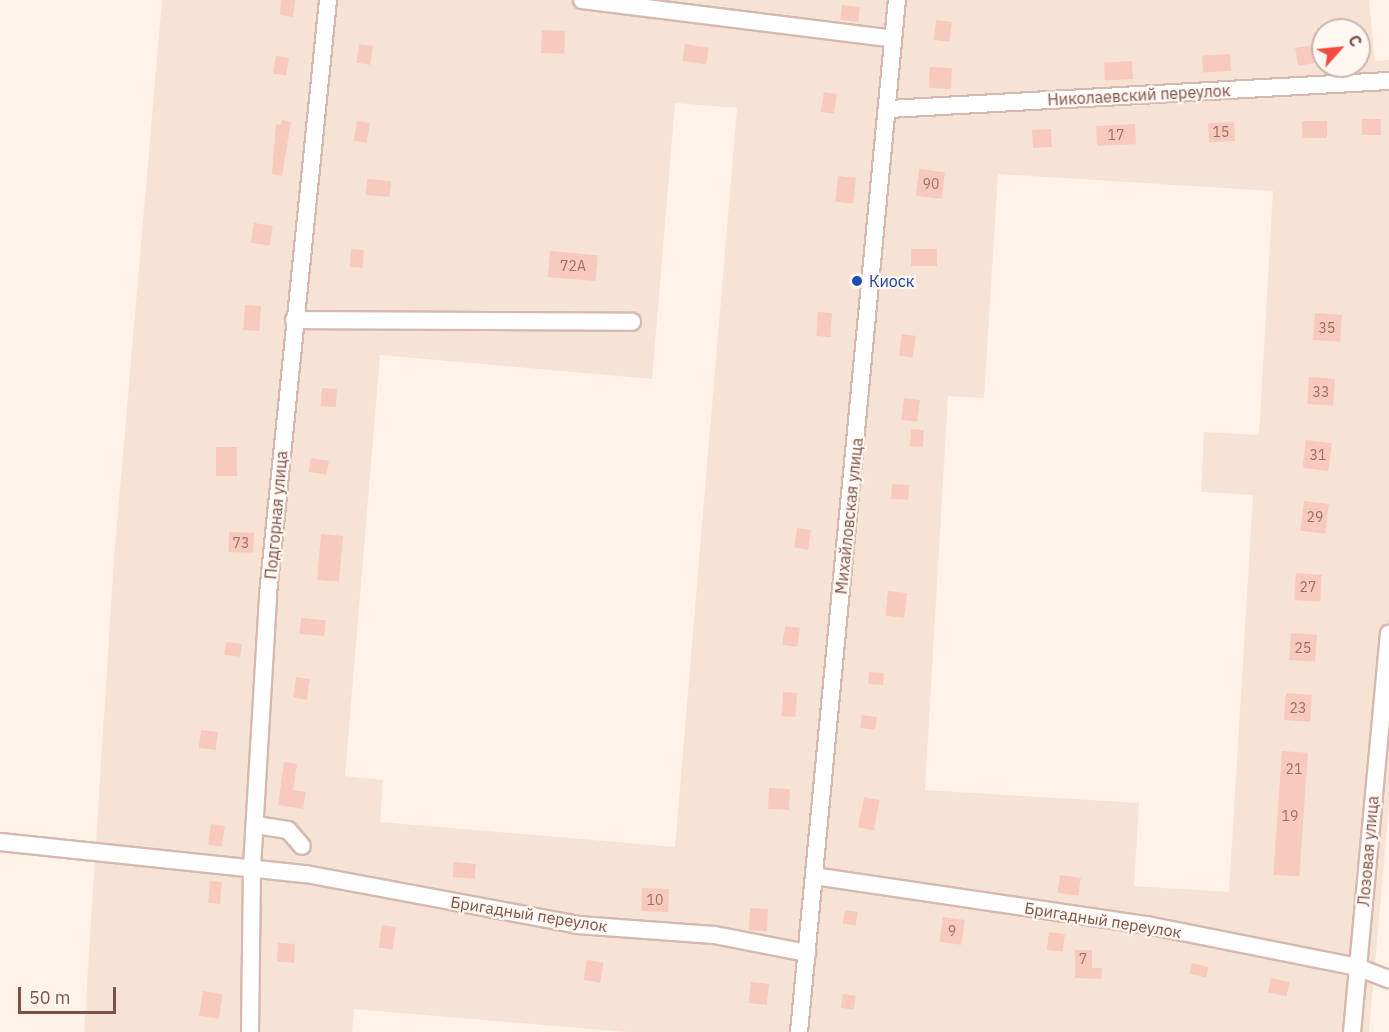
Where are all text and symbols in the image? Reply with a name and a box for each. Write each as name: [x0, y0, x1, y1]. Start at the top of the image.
north arrow: [1311, 18, 1371, 78]
text: С: [1344, 32, 1367, 50]
street label: Николаевский переулок: [1047, 81, 1231, 109]
house number: 15: [1213, 124, 1229, 140]
house number: 17: [1108, 127, 1124, 143]
house number: 90: [923, 176, 939, 192]
house number: 72А: [560, 258, 586, 274]
place label: Киоск: [869, 271, 915, 291]
marker: Киоск: [850, 274, 864, 288]
house number: 35: [1319, 320, 1335, 336]
house number: 33: [1313, 384, 1329, 400]
street label: Михайловская улица: [831, 437, 867, 595]
house number: 31: [1310, 447, 1326, 463]
street label: Подгорная улица: [261, 450, 291, 580]
house number: 29: [1307, 509, 1323, 525]
house number: 73: [233, 535, 249, 551]
house number: 27: [1300, 579, 1316, 595]
house number: 25: [1295, 640, 1311, 656]
house number: 23: [1290, 700, 1306, 716]
house number: 21: [1286, 761, 1302, 777]
street label: Лозовая улица: [1354, 795, 1382, 907]
house number: 19: [1282, 808, 1298, 824]
street label: Бригадный переулок: [449, 892, 609, 936]
house number: 10: [647, 892, 663, 908]
street label: Бригадный переулок: [1023, 898, 1183, 942]
house number: 9: [948, 923, 956, 939]
house number: 7: [1079, 951, 1087, 967]
scale bar: [21, 975, 118, 1013]
text: 50 m: [29, 986, 71, 1009]

